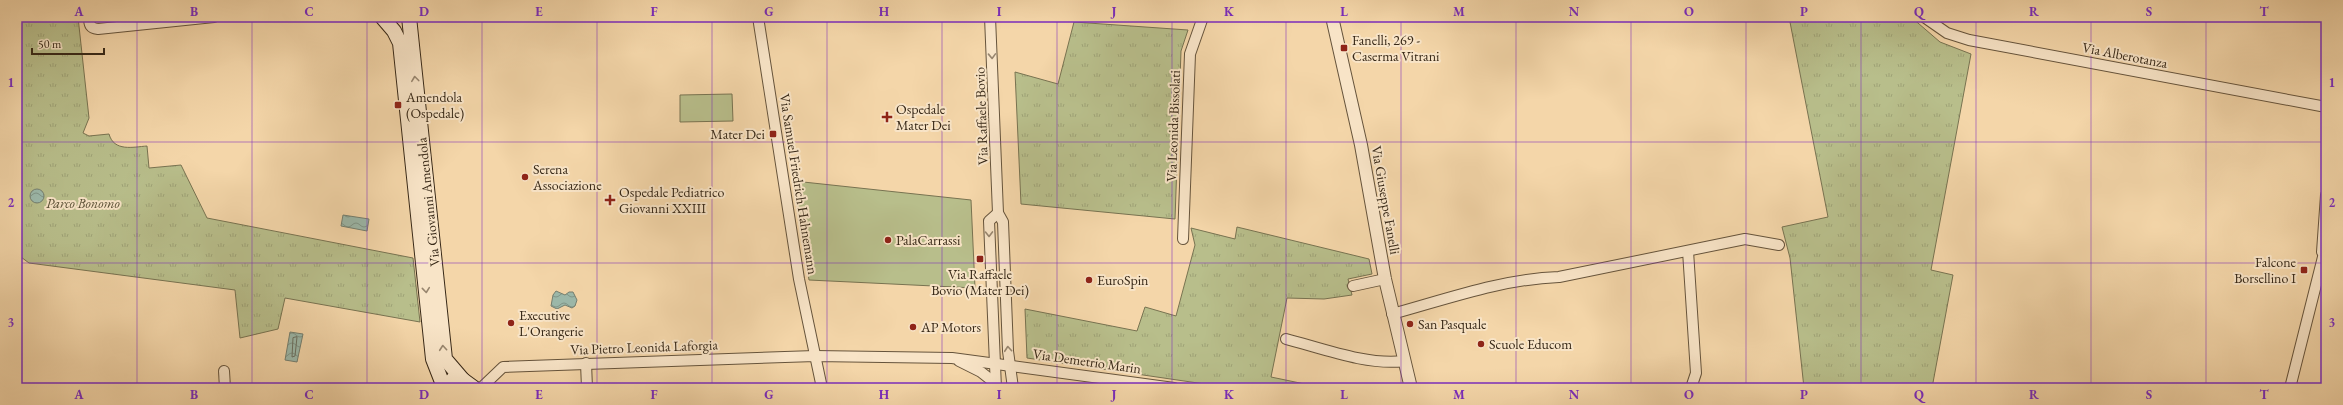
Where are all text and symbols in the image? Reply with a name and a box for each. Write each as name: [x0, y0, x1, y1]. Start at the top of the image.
text: A: [73, 3, 84, 20]
text: B: [190, 3, 198, 20]
text: C: [304, 3, 314, 20]
text: D: [419, 3, 429, 20]
text: E: [535, 3, 543, 20]
text: F: [650, 3, 658, 20]
text: G: [764, 3, 774, 20]
text: H: [879, 3, 890, 20]
text: I: [997, 3, 1002, 20]
text: J: [1110, 3, 1117, 20]
text: K: [1224, 3, 1235, 20]
text: L: [1340, 3, 1348, 20]
text: M: [1453, 3, 1465, 20]
text: N: [1569, 3, 1580, 20]
text: O: [1684, 3, 1694, 20]
text: P: [1800, 3, 1808, 20]
text: Q: [1914, 3, 1926, 20]
text: R: [2029, 3, 2039, 20]
text: S: [2146, 3, 2152, 20]
text: T: [2259, 3, 2269, 20]
scale bar: [32, 30, 104, 56]
place label: Fanelli, 269 - Caserma Vitrani: [1352, 31, 1440, 65]
text: 50 m: [38, 36, 62, 52]
street label: Via Alberotanza: [2081, 38, 2170, 72]
marker: Fanelli, 269 - Caserma Vitrani: [1339, 43, 1349, 53]
one-way arrow: [988, 53, 996, 59]
street label: Via Raffaele Bovio: [970, 66, 992, 165]
street label: Via Leonida Bissolati: [1162, 69, 1184, 182]
text: 1: [8, 74, 15, 91]
text: 1: [2329, 74, 2336, 91]
one-way arrow: [411, 76, 420, 82]
place label: Amendola (Ospedale): [405, 88, 464, 122]
street label: Via Samuel Friedrich Hahnemann: [776, 92, 822, 276]
marker: Amendola (Ospedale): [393, 100, 403, 110]
place label: Ospedale Mater Dei: [896, 100, 951, 134]
marker: Ospedale Mater Dei: [881, 111, 893, 123]
place label: Mater Dei: [710, 125, 766, 143]
marker: Mater Dei: [768, 129, 778, 139]
street label: Via Giovanni Amendola: [412, 136, 444, 268]
street label: Via Giuseppe Fanelli: [1368, 144, 1405, 256]
place label: Serena Associazione: [532, 160, 602, 194]
marker: Serena Associazione: [520, 172, 530, 182]
place label: Ospedale Pediatrico Giovanni XXIII: [619, 183, 724, 217]
text: 2: [8, 194, 15, 211]
park label: Parco Bonomo: [46, 194, 121, 212]
marker: Ospedale Pediatrico Giovanni XXIII: [604, 194, 616, 206]
text: 2: [2329, 194, 2336, 211]
place label: PalaCarrassi: [896, 231, 961, 249]
one-way arrow: [985, 231, 993, 237]
marker: PalaCarrassi: [883, 235, 893, 245]
place label: Falcone Borsellino I: [2234, 253, 2297, 287]
marker: Via Raffaele Bovio (Mater Dei): [975, 254, 985, 264]
place label: Via Raffaele Bovio (Mater Dei): [931, 265, 1029, 299]
marker: Falcone Borsellino I: [2299, 265, 2309, 275]
place label: EuroSpin: [1097, 271, 1149, 289]
marker: EuroSpin: [1084, 275, 1094, 285]
one-way arrow: [422, 287, 431, 293]
place label: Executive L'Orangerie: [519, 306, 584, 340]
text: 3: [8, 314, 15, 331]
text: 3: [2329, 314, 2336, 331]
place label: San Pasquale: [1418, 315, 1487, 333]
marker: Executive L'Orangerie: [506, 318, 516, 328]
place label: AP Motors: [920, 318, 981, 336]
marker: San Pasquale: [1405, 319, 1415, 329]
marker: AP Motors: [908, 322, 918, 332]
street label: Via Pietro Leonida Laforgia: [570, 335, 719, 359]
place label: Scuole Educom: [1489, 335, 1572, 353]
marker: Scuole Educom: [1476, 339, 1486, 349]
one-way arrow: [439, 344, 448, 351]
street label: Via Demetrio Marin: [1032, 345, 1143, 378]
one-way arrow: [1004, 346, 1013, 352]
text: A: [73, 386, 84, 403]
text: B: [190, 386, 198, 403]
text: C: [304, 386, 314, 403]
text: D: [419, 386, 429, 403]
text: E: [535, 386, 543, 403]
text: F: [650, 386, 658, 403]
text: G: [764, 386, 774, 403]
text: H: [879, 386, 890, 403]
text: I: [997, 386, 1002, 403]
text: J: [1110, 386, 1117, 403]
text: K: [1224, 386, 1235, 403]
text: L: [1340, 386, 1348, 403]
text: M: [1453, 386, 1465, 403]
text: N: [1569, 386, 1580, 403]
text: O: [1684, 386, 1694, 403]
text: P: [1800, 386, 1808, 403]
text: Q: [1914, 386, 1926, 403]
text: R: [2029, 386, 2039, 403]
text: S: [2146, 386, 2152, 403]
text: T: [2259, 386, 2269, 403]

